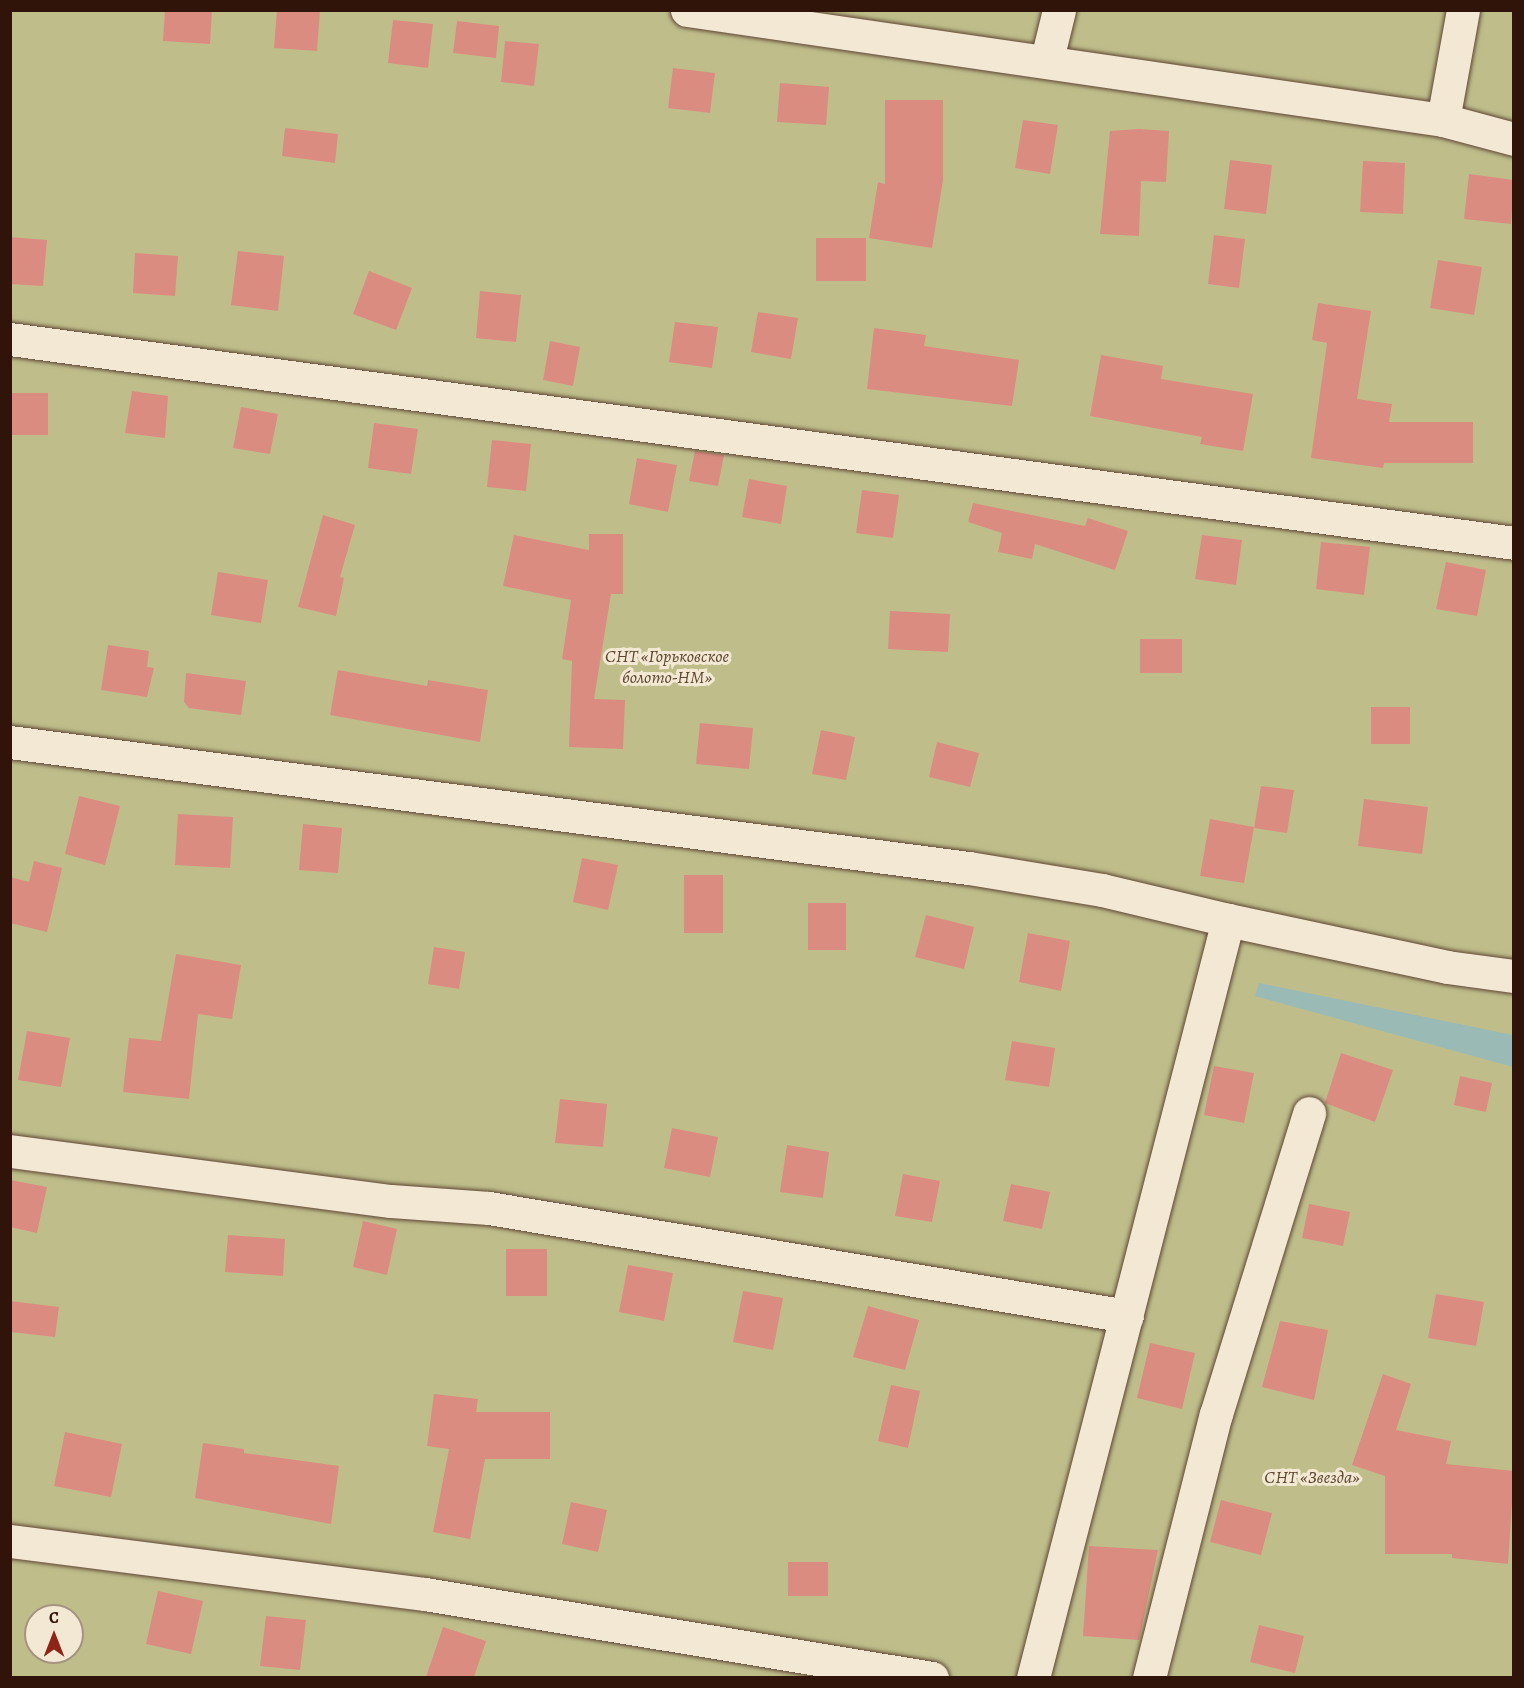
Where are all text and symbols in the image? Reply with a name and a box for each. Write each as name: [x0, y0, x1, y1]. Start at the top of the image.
park label: СНТ «Горьковское болото-НМ»: [605, 646, 729, 688]
park label: СНТ «Звезда»: [1264, 1466, 1360, 1488]
north arrow: [24, 1604, 84, 1664]
text: С: [49, 1607, 59, 1629]

